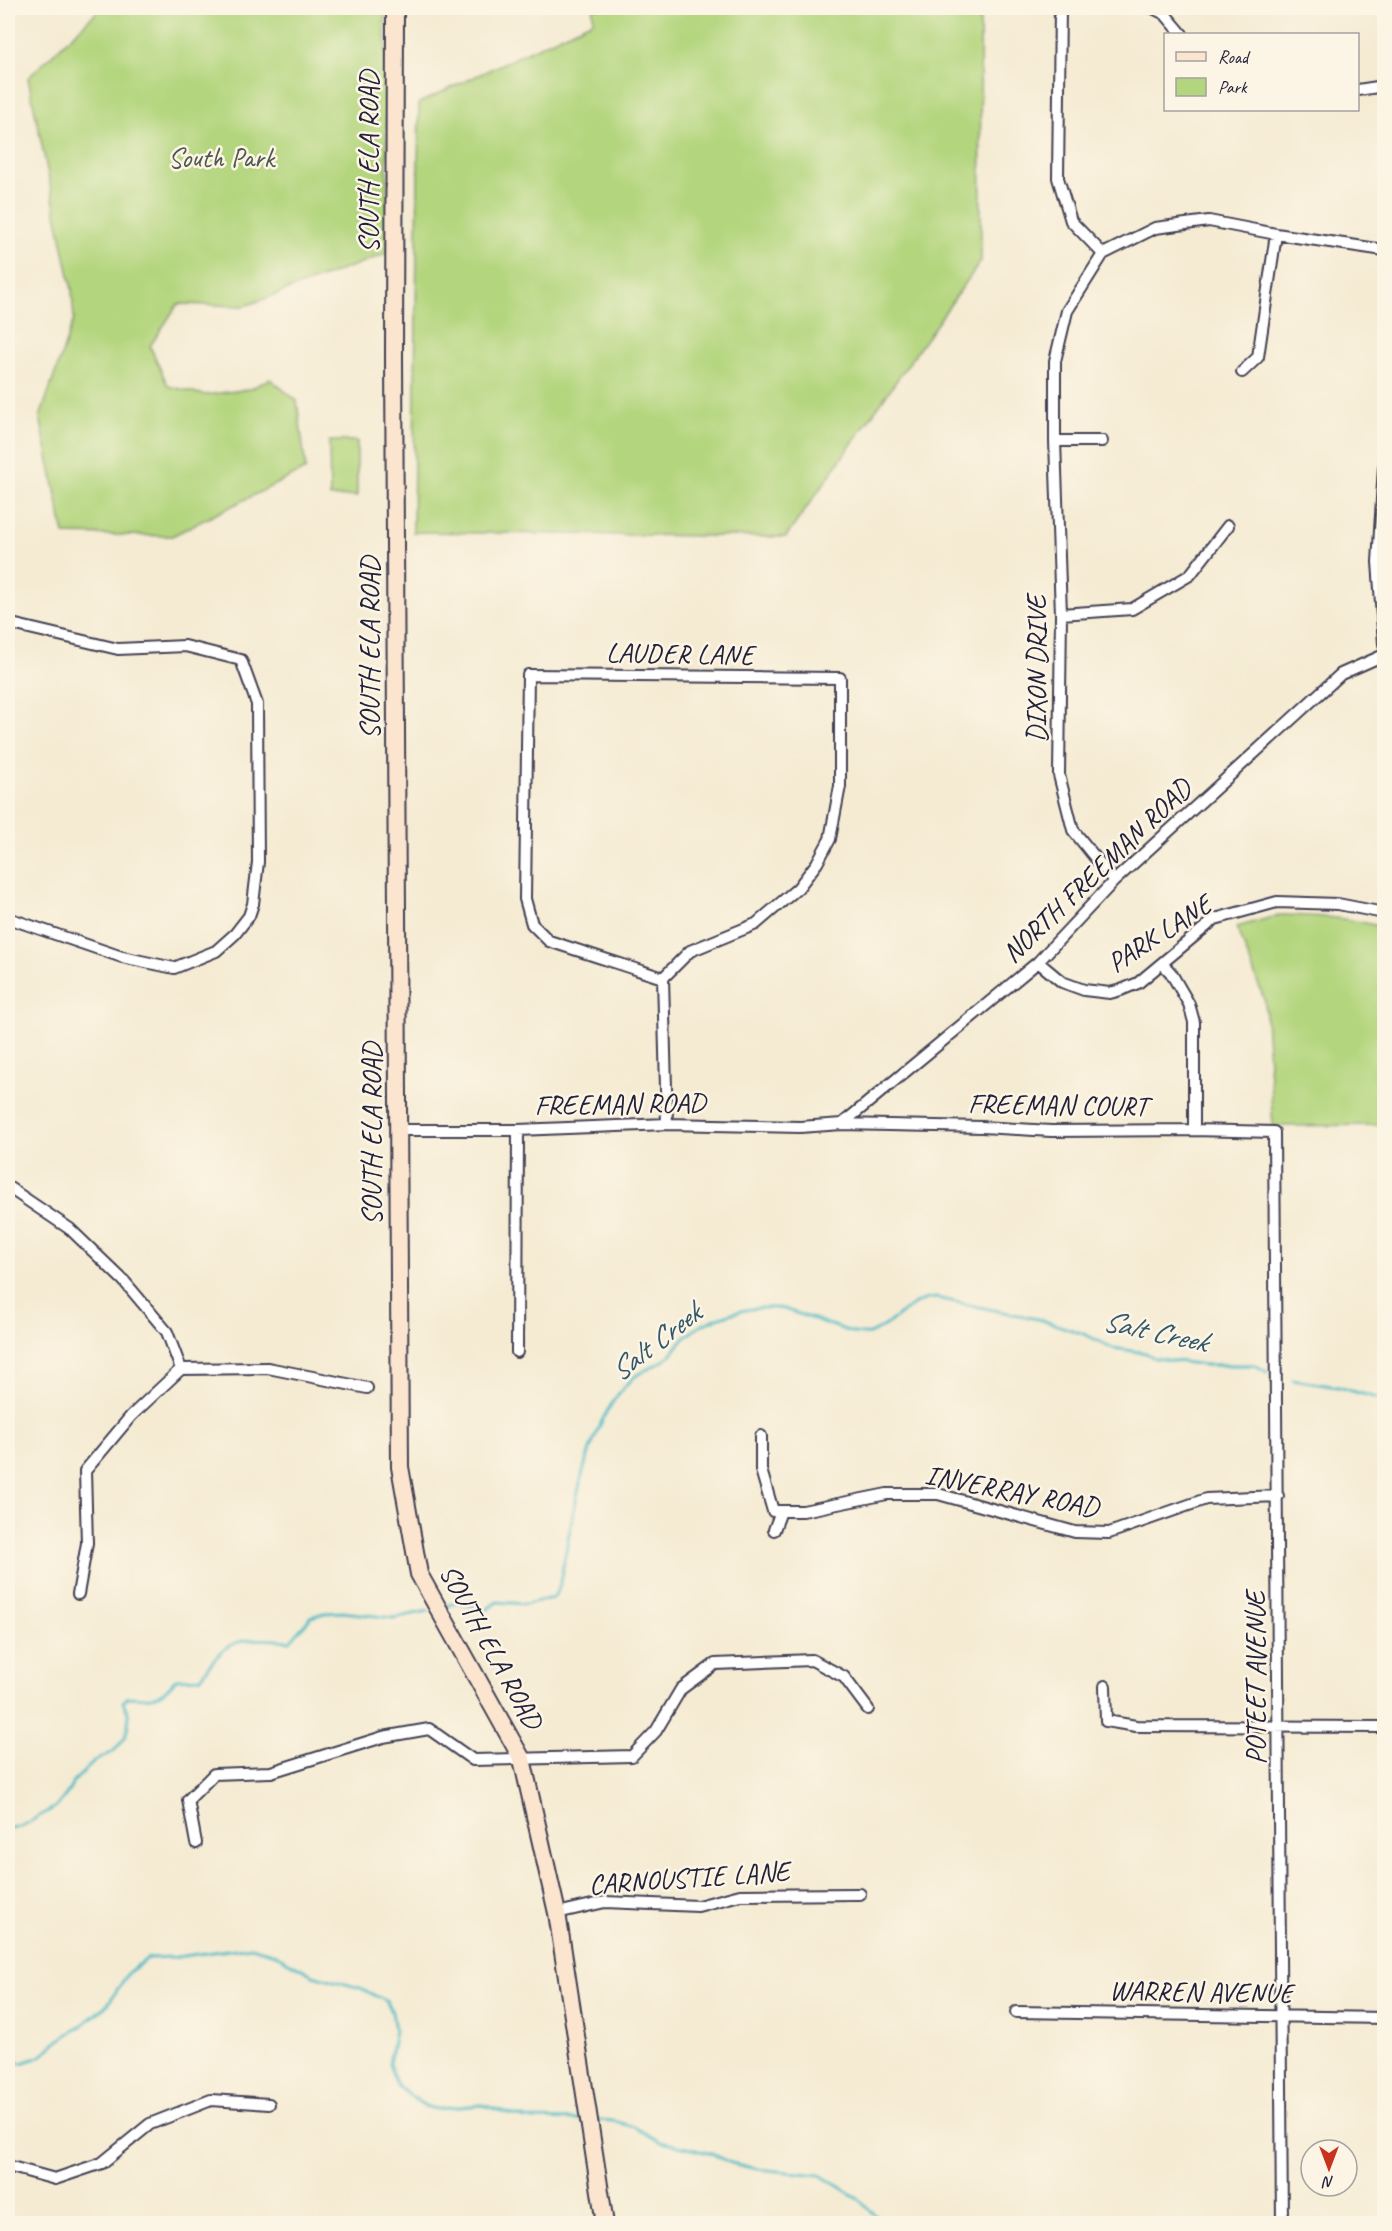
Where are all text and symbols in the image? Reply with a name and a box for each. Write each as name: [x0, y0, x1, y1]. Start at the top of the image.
legend: [1164, 33, 1359, 111]
text: Road: [1218, 46, 1251, 68]
street label: SOUTH ELA ROAD: [351, 68, 386, 253]
text: Park: [1218, 76, 1248, 98]
park label: South Park: [168, 140, 277, 175]
street label: SOUTH ELA ROAD: [352, 554, 387, 739]
street label: DIXON DRIVE: [1019, 592, 1054, 743]
street label: LAUDER LANE: [606, 635, 758, 672]
street label: NORTH FREEMAN ROAD: [994, 769, 1200, 970]
street label: PARK LANE: [1101, 885, 1221, 980]
street label: SOUTH ELA ROAD: [354, 1040, 389, 1225]
street label: FREEMAN ROAD: [534, 1084, 708, 1122]
street label: FREEMAN COURT: [968, 1085, 1154, 1124]
water label: Salt Creek: [602, 1291, 712, 1389]
water label: Salt Creek: [1100, 1301, 1215, 1362]
street label: INVERRAY ROAD: [922, 1457, 1104, 1525]
street label: SOUTH ELA ROAD: [432, 1558, 552, 1737]
street label: POTEET AVENUE: [1238, 1588, 1273, 1765]
street label: CARNOUSTIE LANE: [588, 1853, 794, 1902]
street label: WARREN AVENUE: [1109, 1972, 1297, 2011]
north arrow: [1299, 2138, 1359, 2198]
text: N: [1321, 2172, 1334, 2192]

